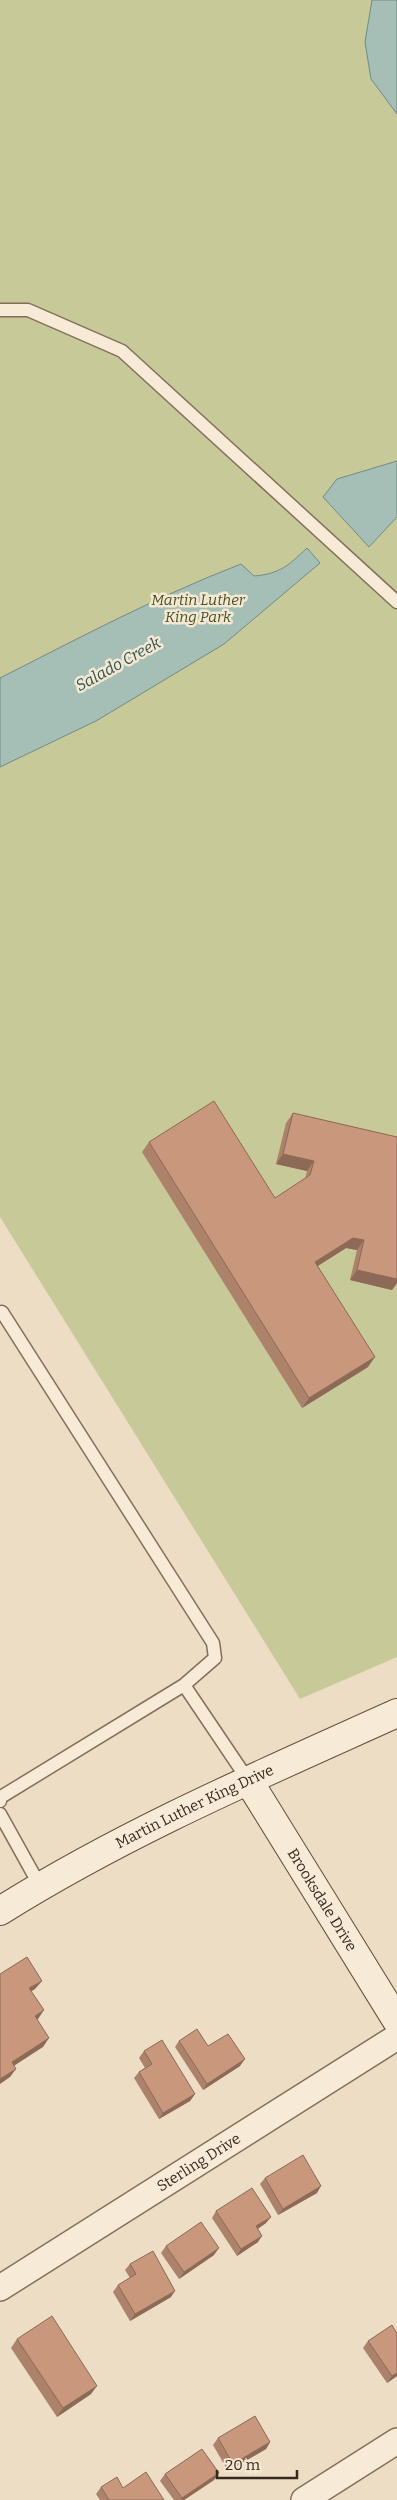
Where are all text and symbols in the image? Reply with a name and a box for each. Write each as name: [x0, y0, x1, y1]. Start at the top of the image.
park label: Martin Luther King Park: [151, 591, 246, 626]
water label: Salado Creek: [72, 633, 164, 695]
street label: Martin Luther King Drive: [113, 1761, 276, 1852]
street label: Brooksdale Drive: [284, 1845, 361, 1955]
street label: Sterling Drive: [154, 2129, 244, 2196]
scale bar: [217, 2448, 297, 2480]
text: 20 m: [225, 2456, 261, 2474]

